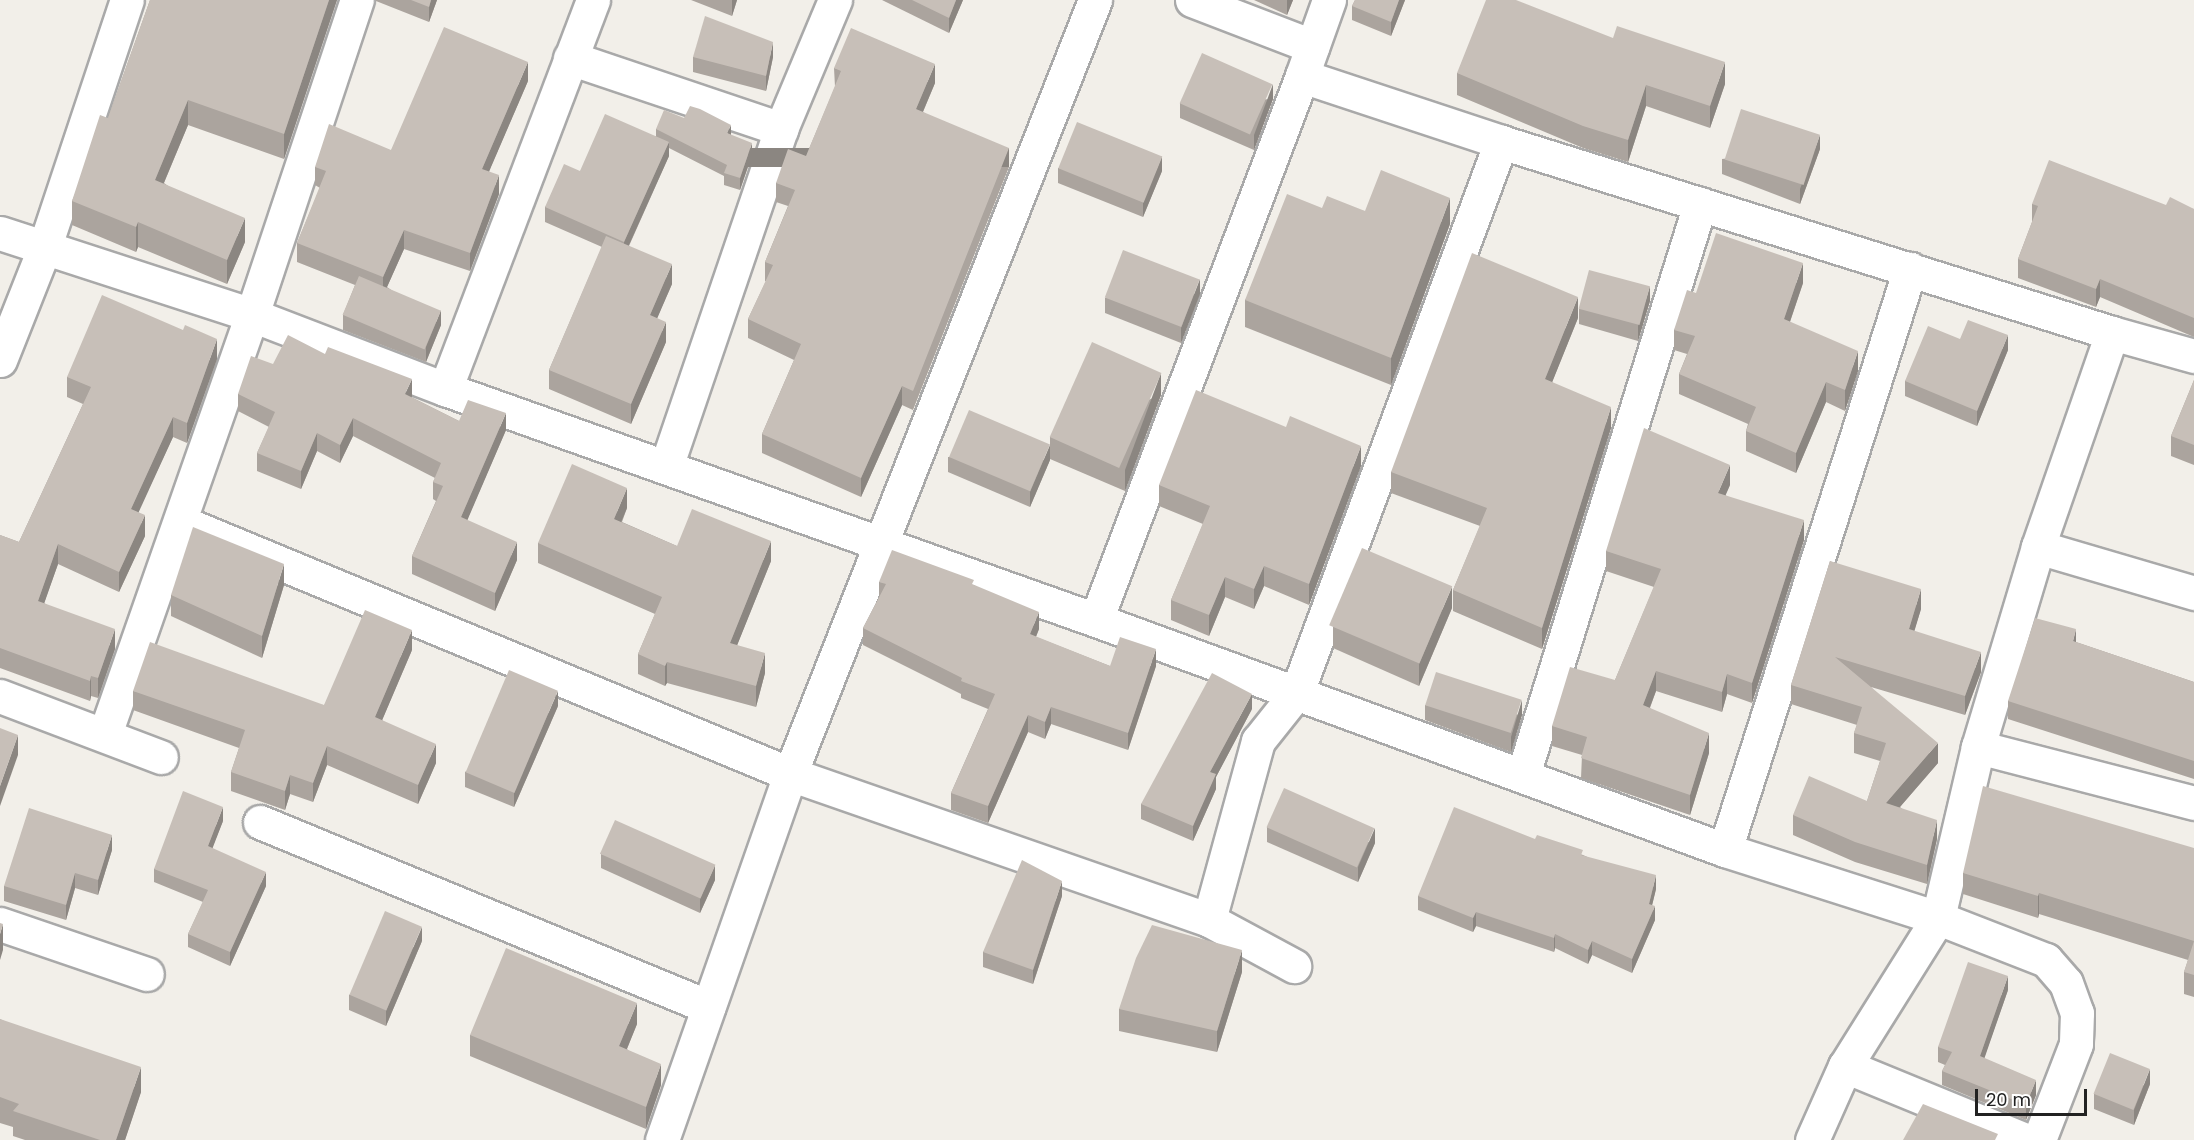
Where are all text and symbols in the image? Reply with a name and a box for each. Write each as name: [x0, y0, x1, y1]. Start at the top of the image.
scale bar: [1978, 1077, 2090, 1115]
text: 20 m: [1986, 1087, 2031, 1112]

